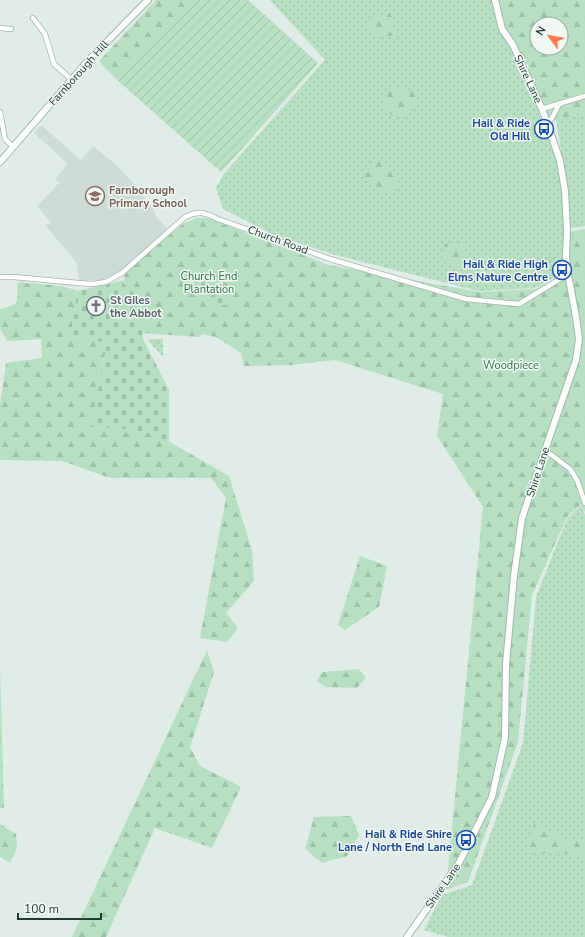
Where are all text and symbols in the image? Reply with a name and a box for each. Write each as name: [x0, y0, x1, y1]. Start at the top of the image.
north arrow: [529, 16, 569, 56]
text: N: [532, 23, 549, 38]
street label: Farnborough Hill: [46, 36, 113, 109]
street label: Shire Lane: [510, 52, 546, 106]
place label: Hail & Ride Old Hill: [472, 116, 530, 144]
bus stop icon: Hail & Ride Old Hill: [533, 118, 555, 140]
place label: Farnborough Primary School: [109, 183, 187, 211]
school or university icon: Farnborough Primary School: [84, 185, 106, 207]
street label: Church Road: [246, 222, 310, 258]
place label: Hail & Ride High Elms Nature Centre: [448, 257, 548, 285]
bus stop icon: Hail & Ride High Elms Nature Centre: [551, 259, 573, 281]
park label: Church End Plantation: [181, 269, 237, 297]
place label: St Giles the Abbot: [110, 293, 162, 321]
church icon: St Giles the Abbot: [85, 295, 107, 317]
park label: Woodpiece: [483, 358, 539, 373]
street label: Shire Lane: [523, 445, 553, 499]
place label: Hail & Ride Shire Lane / North End Lane: [338, 827, 452, 855]
bus stop icon: Hail & Ride Shire Lane / North End Lane: [455, 829, 477, 851]
street label: Shire Lane: [422, 860, 464, 912]
scale bar: [18, 895, 101, 921]
text: 100 m: [24, 901, 59, 917]

